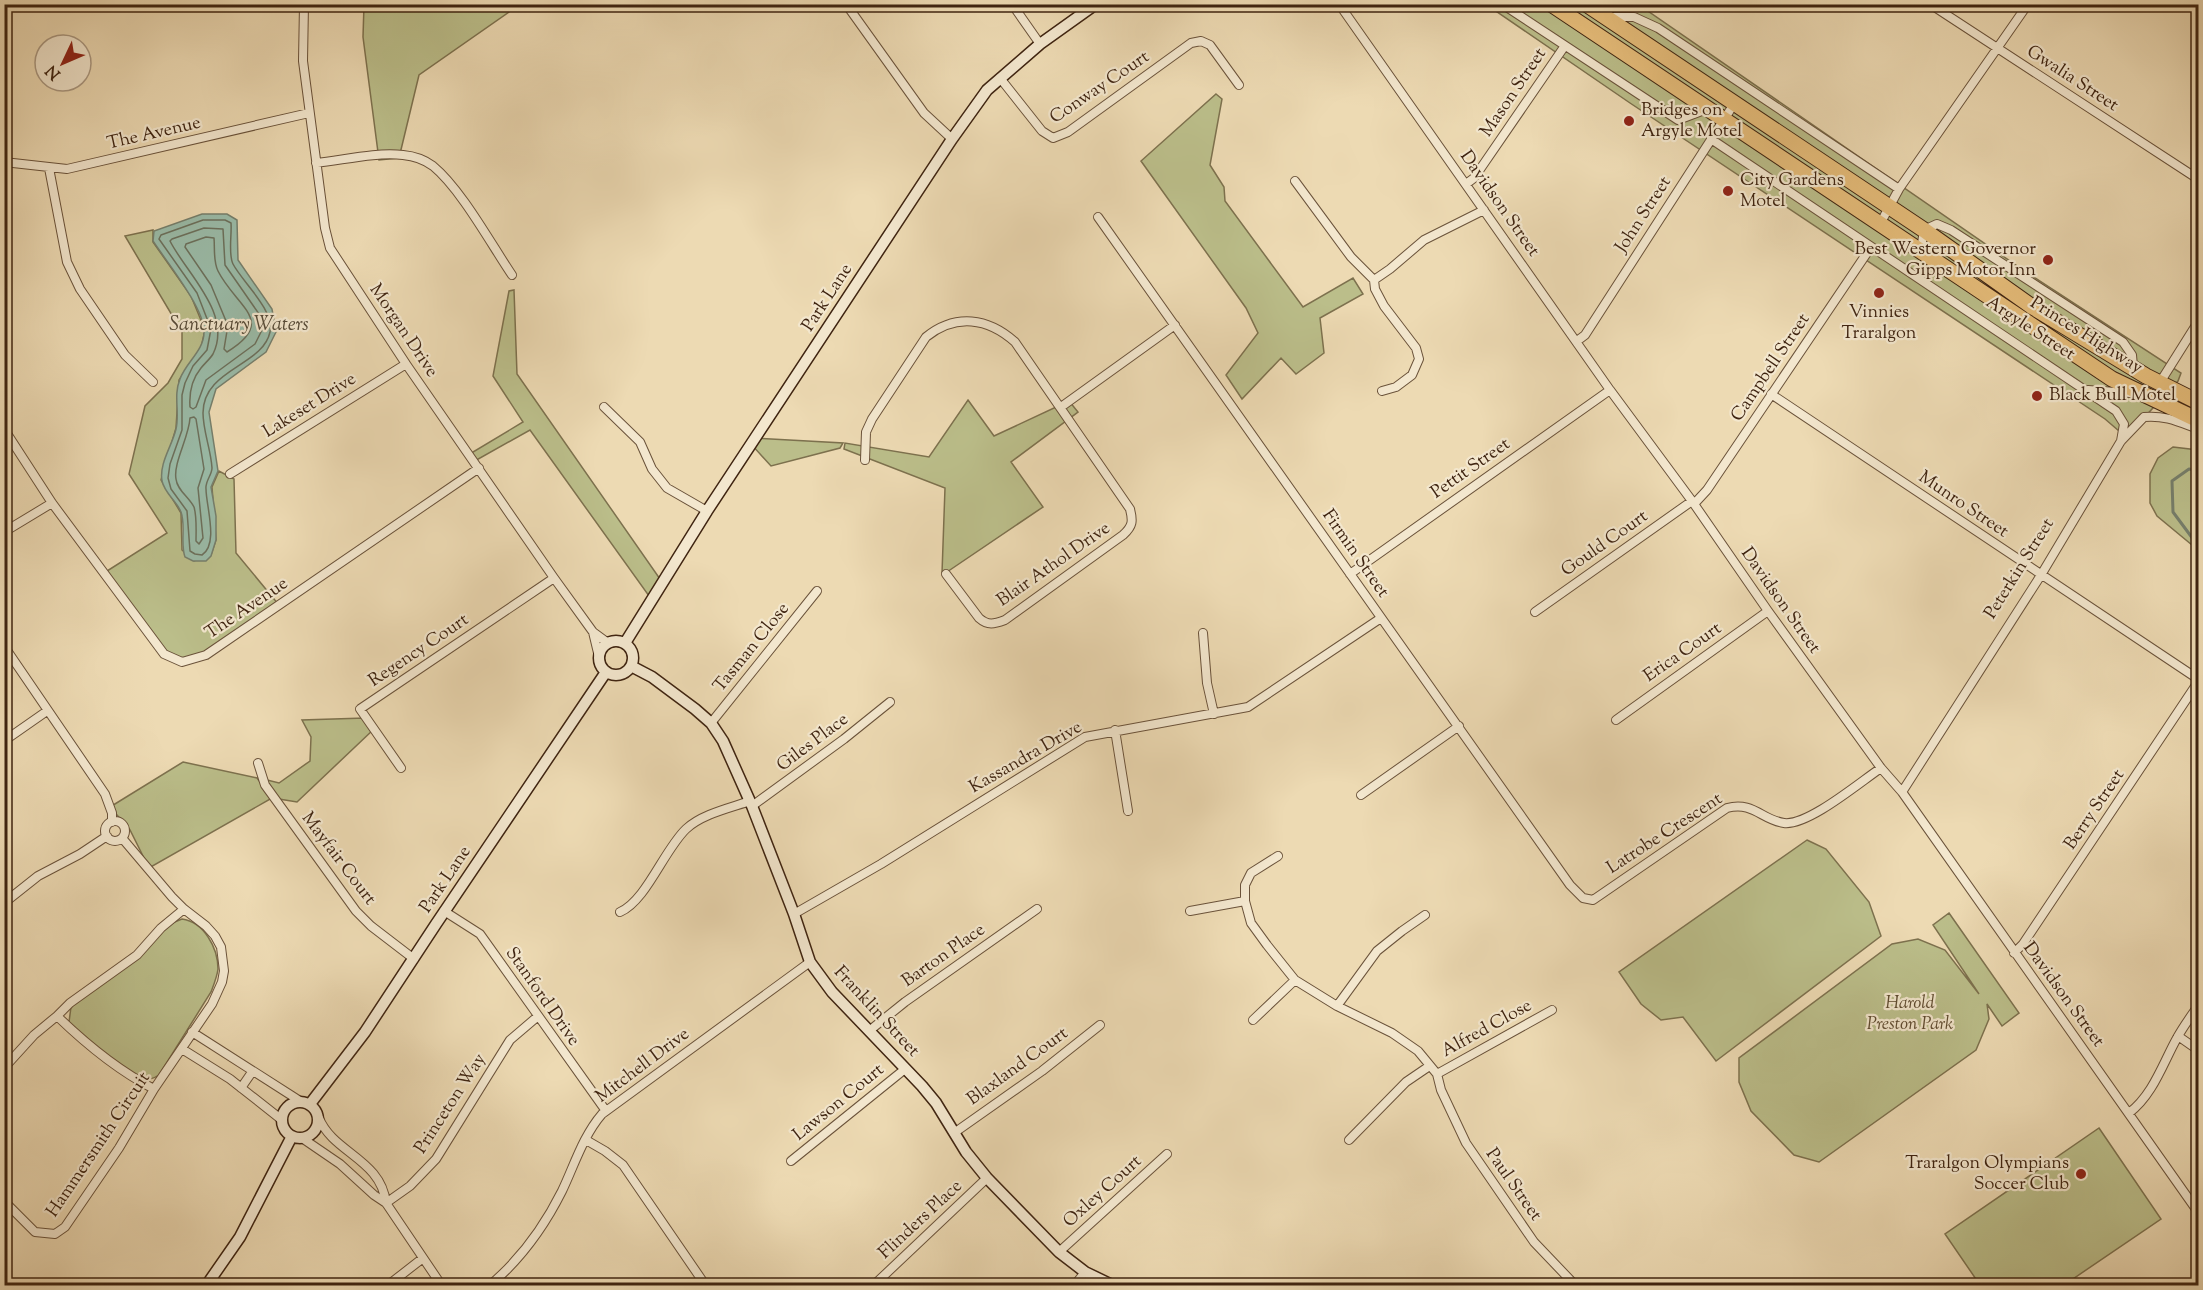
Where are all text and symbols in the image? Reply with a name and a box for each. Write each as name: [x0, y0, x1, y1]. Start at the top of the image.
north arrow: [33, 33, 93, 93]
street label: Gwalia Street: [2021, 39, 2123, 119]
street label: Mason Street: [1475, 43, 1553, 143]
street label: Conway Court: [1045, 45, 1155, 131]
text: N: [41, 59, 67, 84]
place label: Bridges on Argyle Motel: [1641, 98, 1742, 145]
street label: The Avenue: [105, 111, 203, 157]
marker: Bridges on Argyle Motel: [1622, 114, 1636, 128]
street label: Davidson Street: [1453, 145, 1545, 263]
place label: City Gardens Motel: [1740, 168, 1844, 215]
street label: John Street: [1609, 172, 1678, 259]
marker: City Gardens Motel: [1721, 184, 1735, 198]
place label: Best Western Governor Gipps Motor Inn: [1855, 237, 2036, 284]
marker: Best Western Governor Gipps Motor Inn: [2041, 253, 2055, 267]
street label: Park Lane: [796, 259, 860, 337]
street label: Morgan Drive: [362, 279, 444, 383]
marker: Vinnies Traralgon: [1872, 286, 1886, 300]
street label: Argyle Street: [1980, 290, 2080, 368]
street label: Princes Highway: [2025, 291, 2147, 381]
place label: Vinnies Traralgon: [1842, 300, 1917, 347]
street label: Campbell Street: [1725, 309, 1817, 427]
water label: Sanctuary Waters: [169, 311, 309, 340]
street label: Lakeset Drive: [258, 367, 362, 445]
place label: Black Bull Motel: [2049, 383, 2176, 409]
marker: Black Bull Motel: [2030, 389, 2044, 403]
street label: Pettit Street: [1426, 432, 1516, 506]
street label: Munro Street: [1913, 465, 2013, 545]
street label: Gould Court: [1556, 504, 1654, 584]
street label: Firmin Street: [1315, 505, 1395, 603]
street label: Peterkin Street: [1979, 513, 2061, 625]
street label: Blair Athol Drive: [992, 516, 1116, 614]
street label: Davidson Street: [1734, 542, 1826, 660]
street label: The Avenue: [200, 572, 294, 646]
street label: Tasman Close: [708, 598, 796, 698]
street label: Regency Court: [364, 608, 474, 694]
street label: Erica Court: [1639, 617, 1727, 689]
street label: Giles Place: [772, 707, 854, 779]
street label: Kassandra Drive: [965, 715, 1087, 801]
street label: Berry Street: [2058, 764, 2132, 856]
street label: Latrobe Crescent: [1602, 787, 1728, 881]
street label: Mayfair Court: [294, 807, 382, 911]
street label: Park Lane: [414, 841, 478, 919]
street label: Barton Place: [897, 918, 991, 994]
street label: Davidson Street: [2016, 937, 2110, 1053]
street label: Stanford Drive: [498, 942, 586, 1052]
street label: Franklin Street: [827, 961, 925, 1063]
park label: Harold Preston Park: [1867, 991, 1953, 1038]
street label: Alfred Close: [1437, 993, 1537, 1065]
street label: Blaxland Court: [962, 1021, 1074, 1113]
street label: Mitchell Drive: [591, 1022, 695, 1110]
street label: Princeton Way: [409, 1049, 493, 1159]
street label: Lawson Court: [788, 1058, 890, 1148]
street label: Hammersmith Circuit: [41, 1067, 157, 1223]
street label: Paul Street: [1478, 1143, 1548, 1227]
street label: Oxley Court: [1058, 1150, 1148, 1234]
place label: Traralgon Olympians Soccer Club: [1905, 1151, 2069, 1198]
marker: Traralgon Olympians Soccer Club: [2074, 1167, 2088, 1181]
street label: Flinders Place: [873, 1174, 969, 1266]

